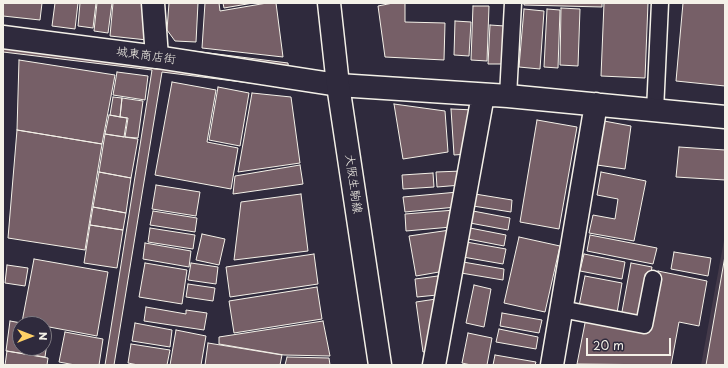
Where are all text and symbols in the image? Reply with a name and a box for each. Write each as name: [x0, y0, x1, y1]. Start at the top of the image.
street label: 城東商店街: [115, 45, 177, 67]
street label: 大阪生駒線: [342, 153, 364, 215]
north arrow: [12, 316, 52, 356]
scale bar: [588, 330, 673, 356]
text: N: [35, 332, 52, 340]
text: 20 m: [593, 336, 624, 354]

